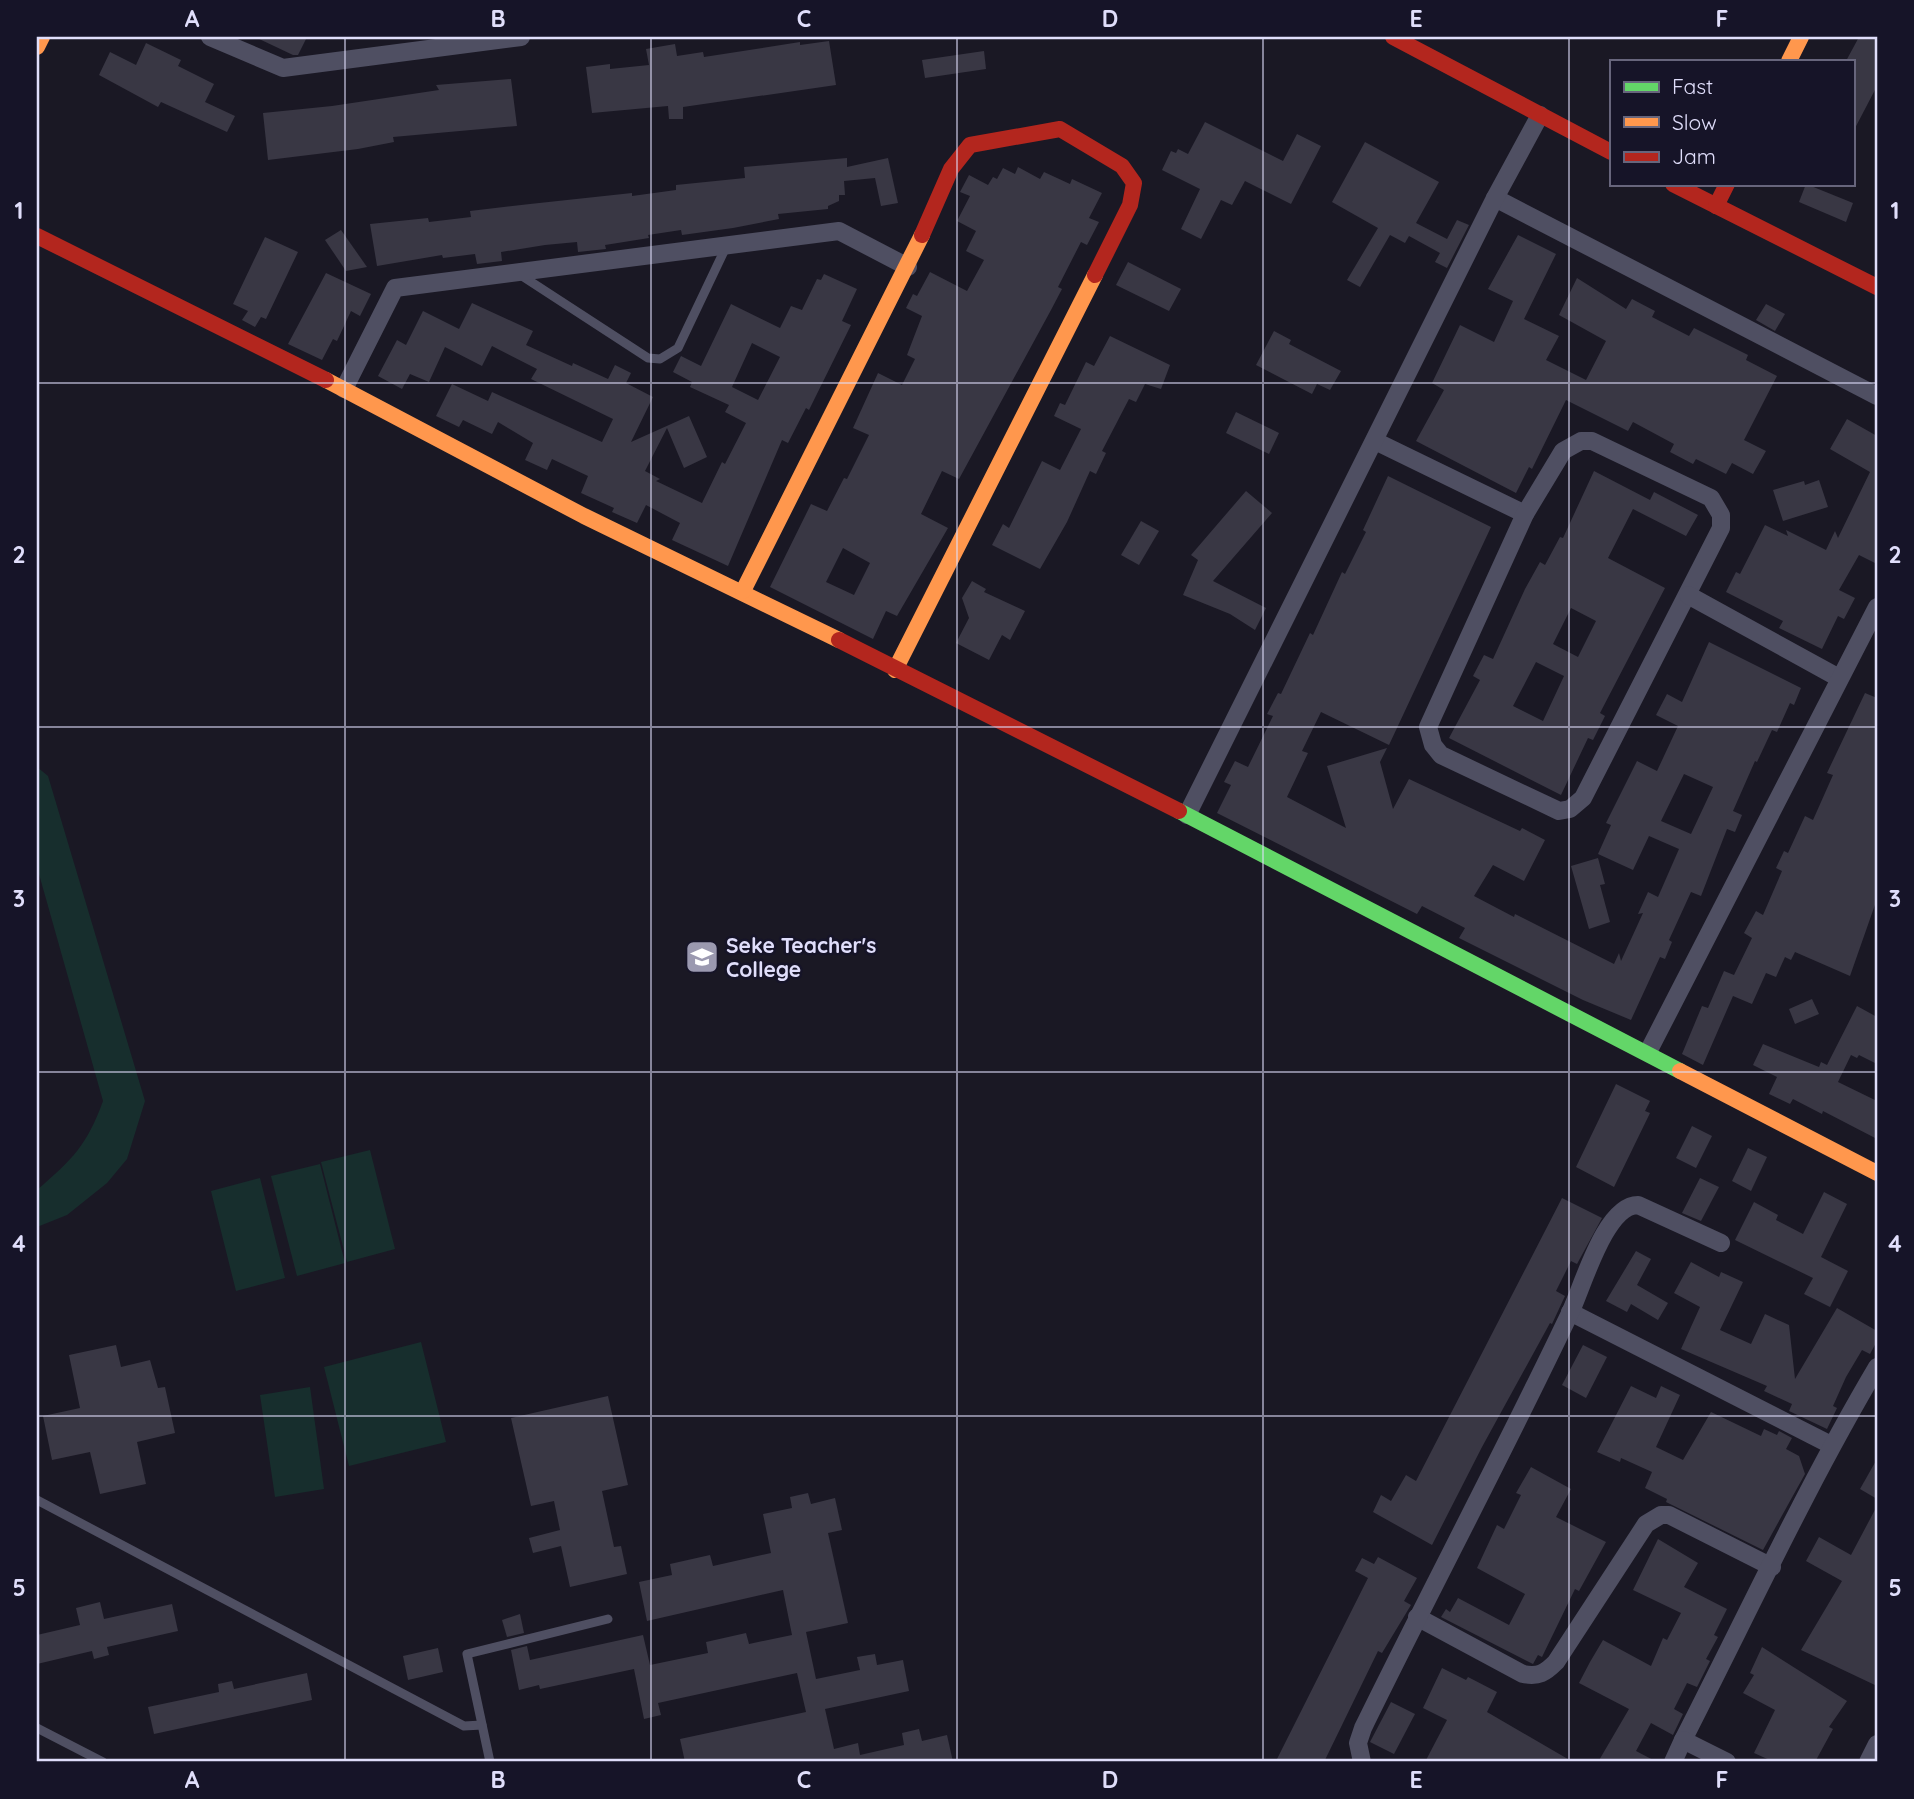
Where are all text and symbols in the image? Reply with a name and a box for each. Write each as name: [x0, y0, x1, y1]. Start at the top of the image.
text: A: [185, 4, 200, 33]
text: B: [490, 4, 506, 33]
text: C: [797, 4, 811, 33]
text: D: [1102, 4, 1118, 33]
text: E: [1409, 4, 1423, 33]
text: F: [1716, 4, 1728, 33]
legend: [1610, 60, 1854, 186]
text: Fast: [1672, 73, 1713, 99]
text: Slow: [1672, 109, 1717, 135]
text: Jam: [1672, 143, 1716, 169]
text: 1: [15, 196, 23, 225]
text: 1: [1891, 196, 1899, 225]
text: 2: [12, 540, 26, 569]
text: 2: [1888, 540, 1902, 569]
text: 3: [13, 884, 25, 913]
text: 3: [1889, 884, 1901, 913]
place label: Seke Teacher's College: [726, 932, 876, 982]
school or university icon: Seke Teacher's College: [683, 938, 721, 976]
text: 4: [12, 1229, 26, 1258]
text: 4: [1888, 1229, 1902, 1258]
text: 5: [12, 1573, 26, 1602]
text: 5: [1888, 1573, 1902, 1602]
text: A: [185, 1765, 200, 1794]
text: B: [490, 1765, 506, 1794]
text: C: [797, 1765, 811, 1794]
text: D: [1102, 1765, 1118, 1794]
text: E: [1409, 1765, 1423, 1794]
text: F: [1716, 1765, 1728, 1794]

